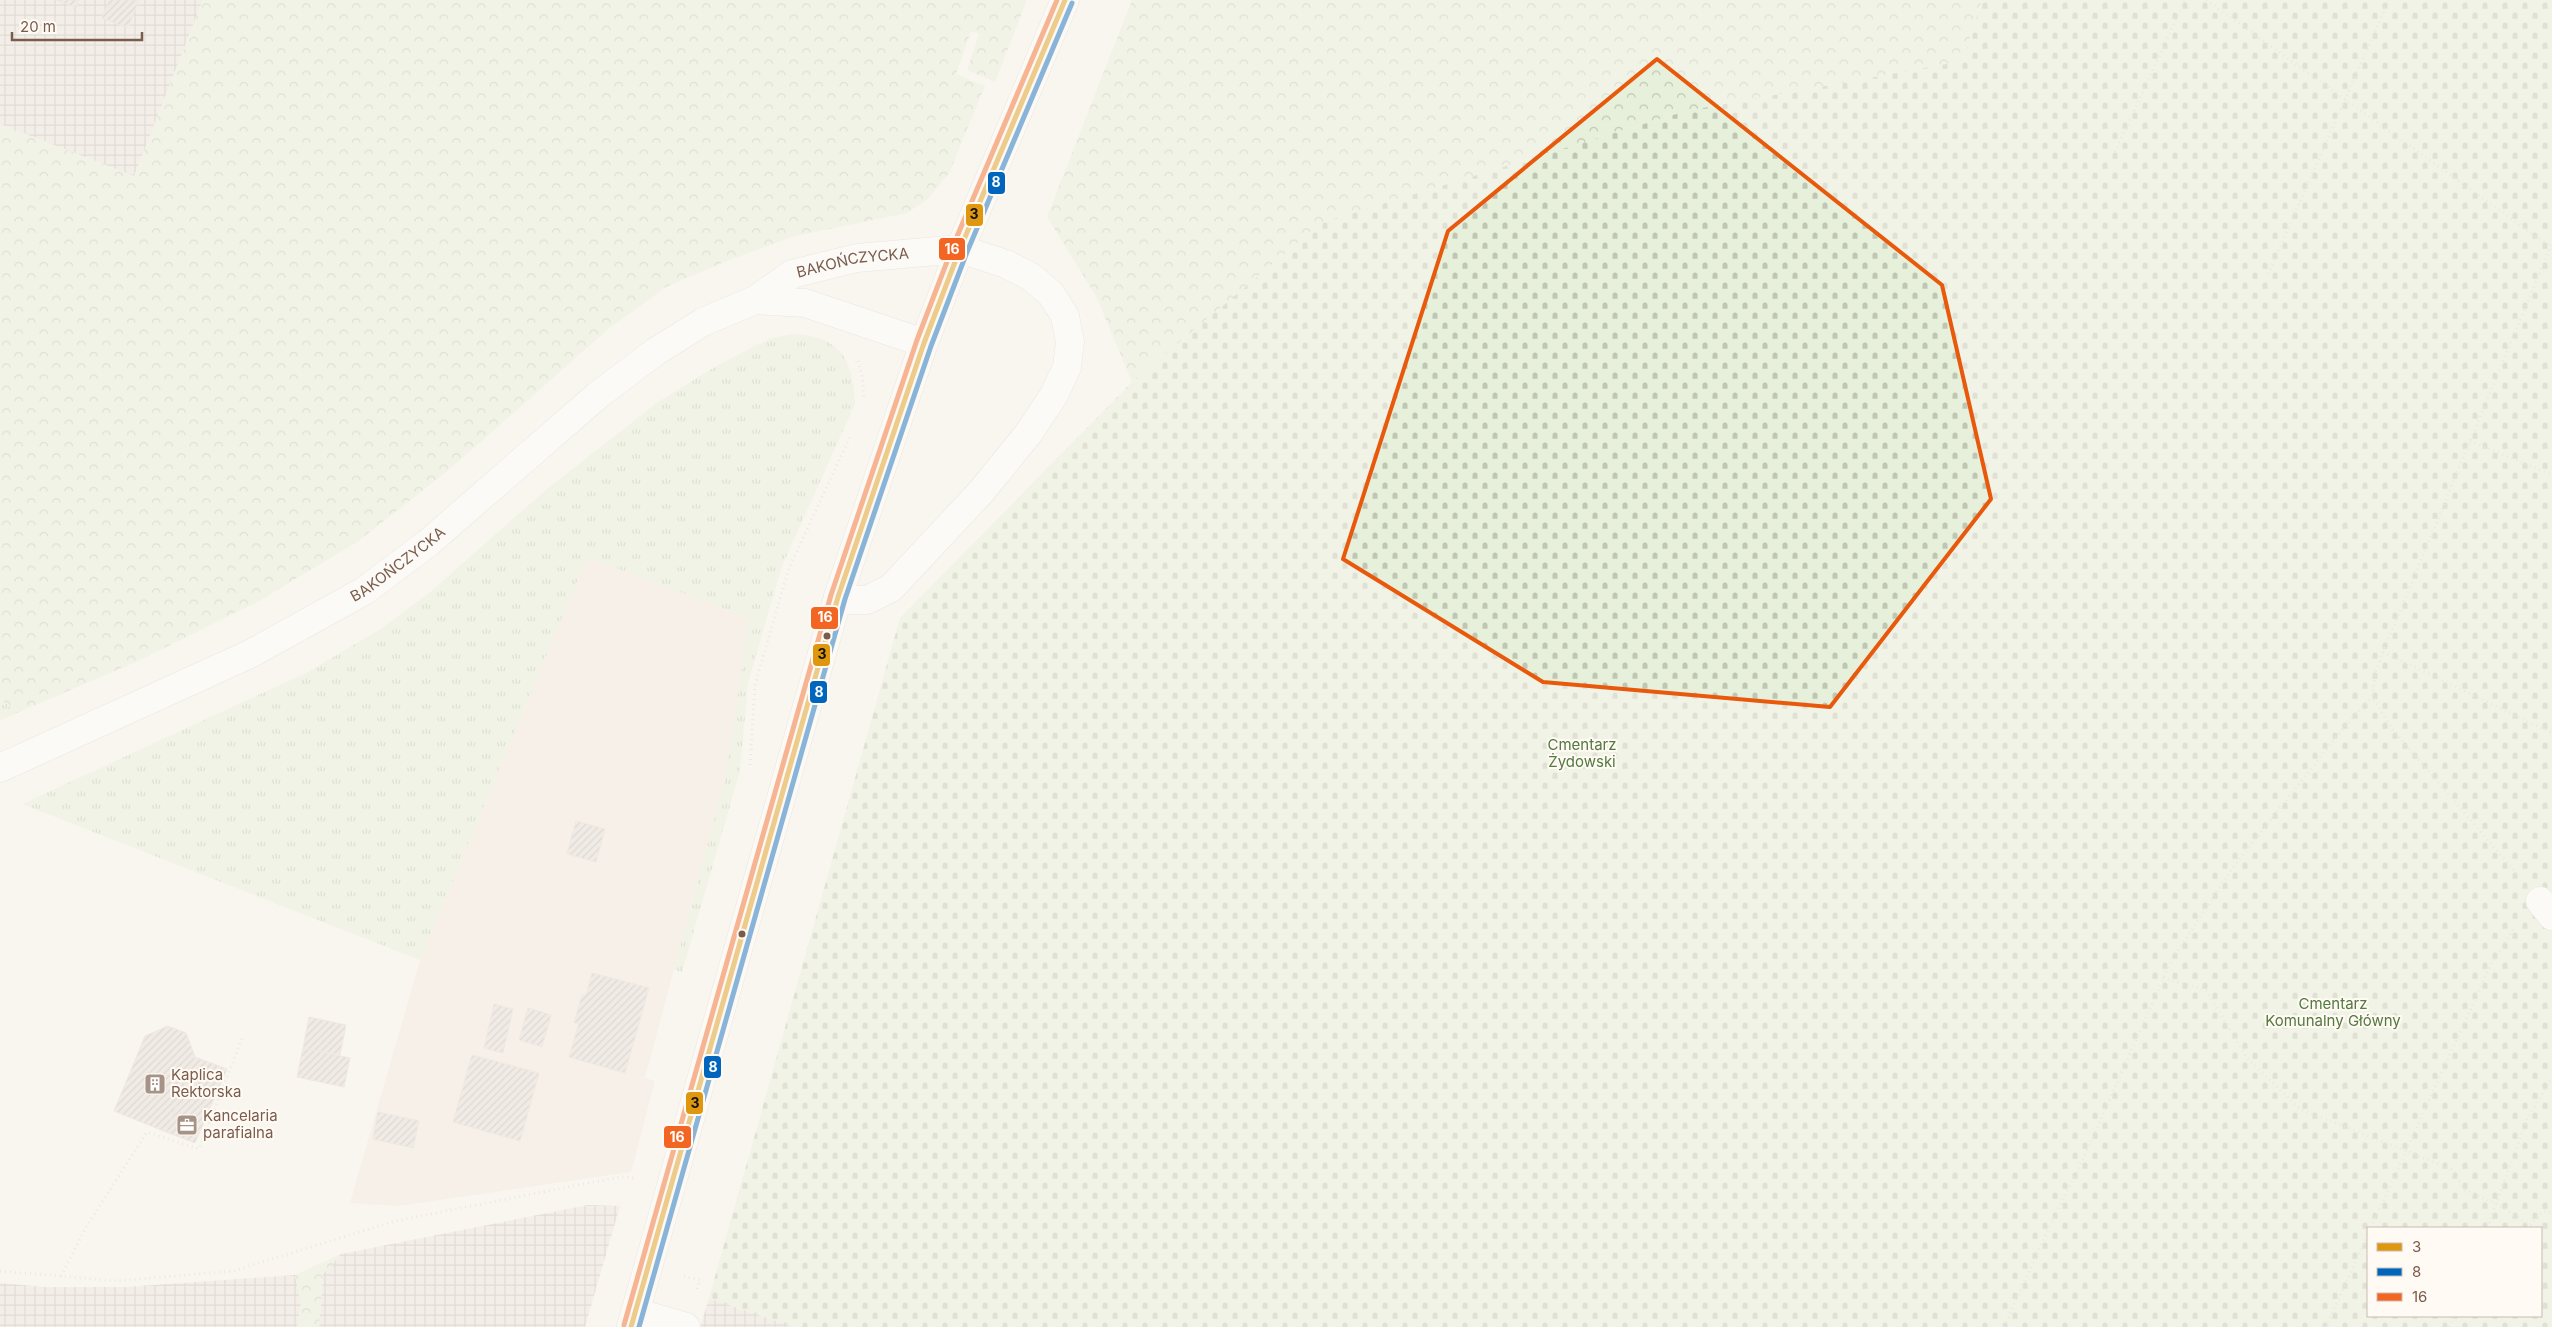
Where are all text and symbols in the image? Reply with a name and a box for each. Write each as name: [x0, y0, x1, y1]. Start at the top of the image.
scale bar: [12, 10, 142, 42]
text: 20 m: [20, 17, 56, 36]
line badge: 8: [987, 171, 1006, 195]
text: 8: [991, 173, 1001, 190]
line badge: 3: [965, 203, 984, 227]
text: 3: [969, 205, 979, 222]
line badge: 16: [938, 237, 966, 261]
text: 16: [944, 240, 960, 257]
street label: BAKOŃCZYCKA: [794, 244, 910, 282]
street label: BAKOŃCZYCKA: [347, 522, 449, 606]
line badge: 16: [810, 606, 839, 630]
text: 16: [817, 608, 833, 625]
unlabelled marker: [822, 631, 832, 641]
line badge: 3: [812, 643, 831, 667]
text: 3: [817, 645, 827, 662]
line badge: 8: [809, 680, 828, 704]
text: 8: [814, 683, 824, 700]
park label: Cmentarz Żydowski: [1547, 735, 1617, 771]
unlabelled marker: [737, 929, 747, 939]
park label: Cmentarz Komunalny Główny: [2265, 994, 2401, 1030]
line badge: 8: [703, 1055, 722, 1079]
text: 8: [708, 1058, 718, 1075]
place label: Kaplica Rektorska: [171, 1065, 241, 1101]
building icon: Kaplica Rektorska: [143, 1072, 167, 1096]
line badge: 3: [685, 1091, 704, 1115]
text: 3: [690, 1094, 700, 1111]
place label: Kancelaria parafialna: [203, 1106, 278, 1142]
office icon: Kancelaria parafialna: [175, 1113, 199, 1137]
line badge: 16: [663, 1125, 692, 1149]
text: 16: [669, 1128, 685, 1145]
legend: [2367, 1227, 2542, 1317]
text: 3: [2412, 1237, 2421, 1256]
text: 8: [2412, 1262, 2421, 1281]
text: 16: [2412, 1287, 2427, 1306]

